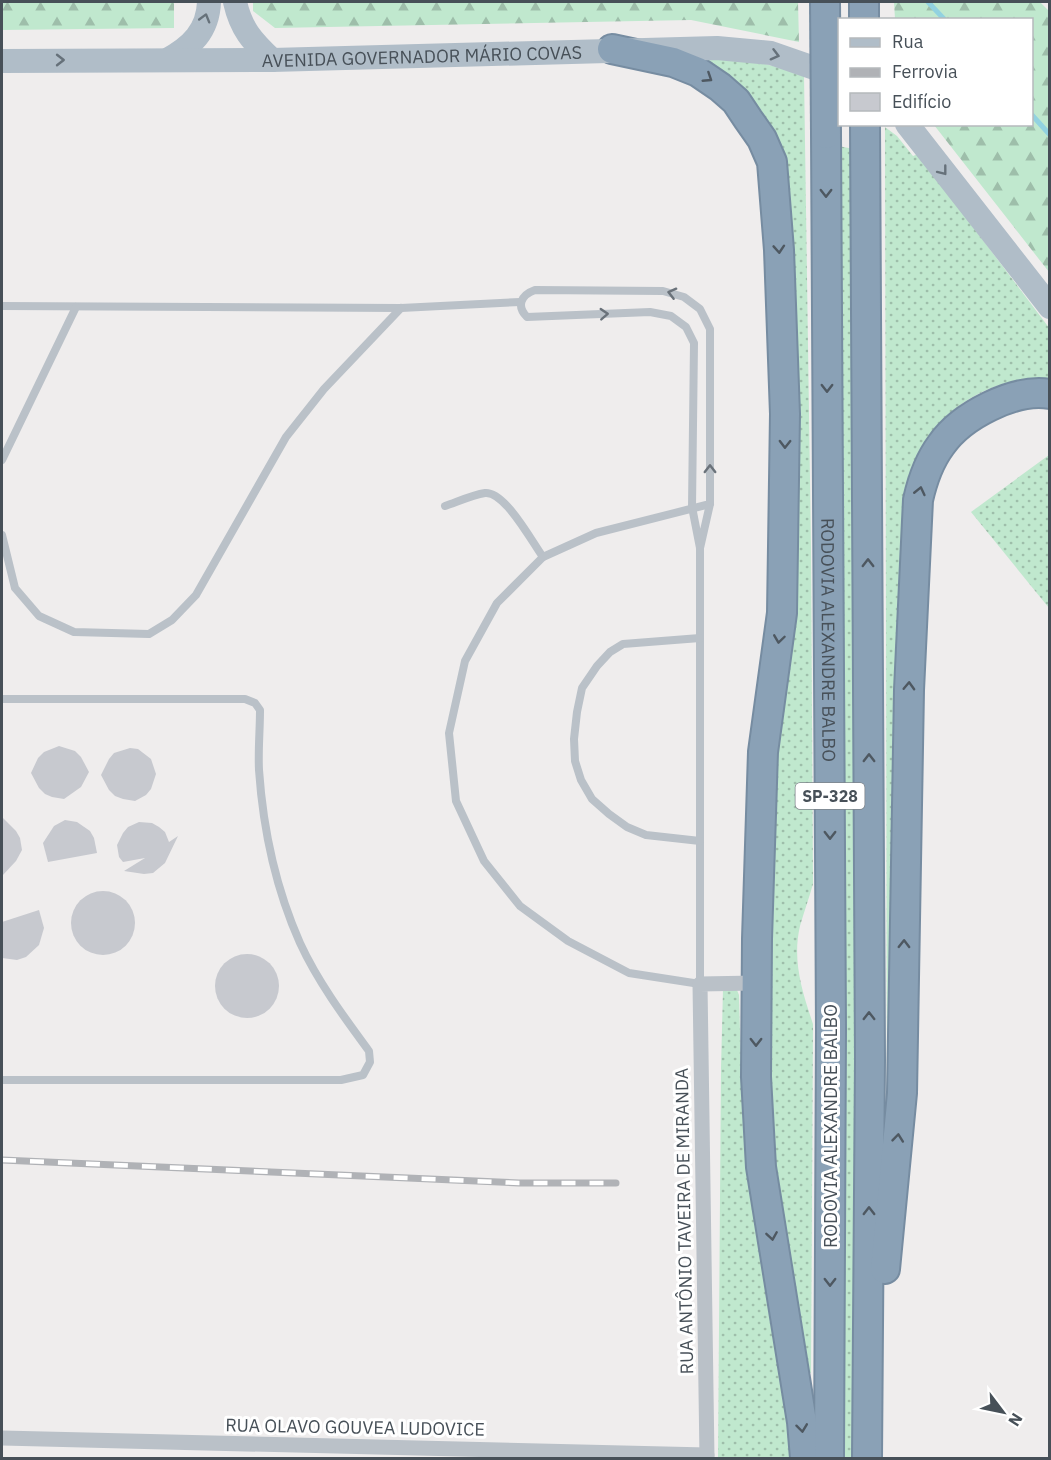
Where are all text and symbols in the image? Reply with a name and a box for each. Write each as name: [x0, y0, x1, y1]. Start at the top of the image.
one-way arrow: [198, 13, 210, 24]
legend: [838, 18, 1033, 126]
text: Rua: [892, 30, 924, 53]
street label: AVENIDA GOVERNADOR MÁRIO COVAS: [262, 40, 582, 72]
one-way arrow: [769, 48, 780, 60]
one-way arrow: [55, 54, 64, 67]
text: Ferrovia: [892, 60, 958, 83]
one-way arrow: [701, 71, 712, 82]
text: Edifício: [892, 90, 951, 113]
one-way arrow: [935, 164, 946, 175]
one-way arrow: [820, 188, 833, 197]
one-way arrow: [772, 245, 785, 254]
one-way arrow: [667, 288, 677, 301]
one-way arrow: [600, 308, 609, 321]
one-way arrow: [821, 383, 834, 392]
one-way arrow: [778, 440, 791, 449]
one-way arrow: [704, 465, 716, 474]
one-way arrow: [913, 486, 926, 496]
street label: RODOVIA ALEXANDRE BALBO: [817, 518, 841, 762]
one-way arrow: [862, 559, 874, 568]
one-way arrow: [773, 634, 785, 644]
one-way arrow: [903, 681, 915, 690]
one-way arrow: [863, 754, 875, 763]
road number: SP-328: [796, 783, 864, 809]
one-way arrow: [824, 830, 836, 839]
one-way arrow: [898, 939, 911, 948]
street label: RODOVIA ALEXANDRE BALBO: [819, 1004, 842, 1248]
one-way arrow: [863, 1012, 875, 1021]
one-way arrow: [750, 1037, 762, 1046]
street label: RUA ANTÔNIO TAVEIRA DE MIRANDA: [670, 1067, 698, 1374]
one-way arrow: [891, 1134, 904, 1143]
one-way arrow: [862, 1207, 875, 1216]
one-way arrow: [765, 1231, 777, 1240]
one-way arrow: [824, 1277, 836, 1286]
north arrow: [973, 1382, 1033, 1442]
text: N: [1004, 1410, 1027, 1430]
street label: RUA OLAVO GOUVEA LUDOVICE: [225, 1413, 485, 1441]
one-way arrow: [795, 1424, 808, 1433]

